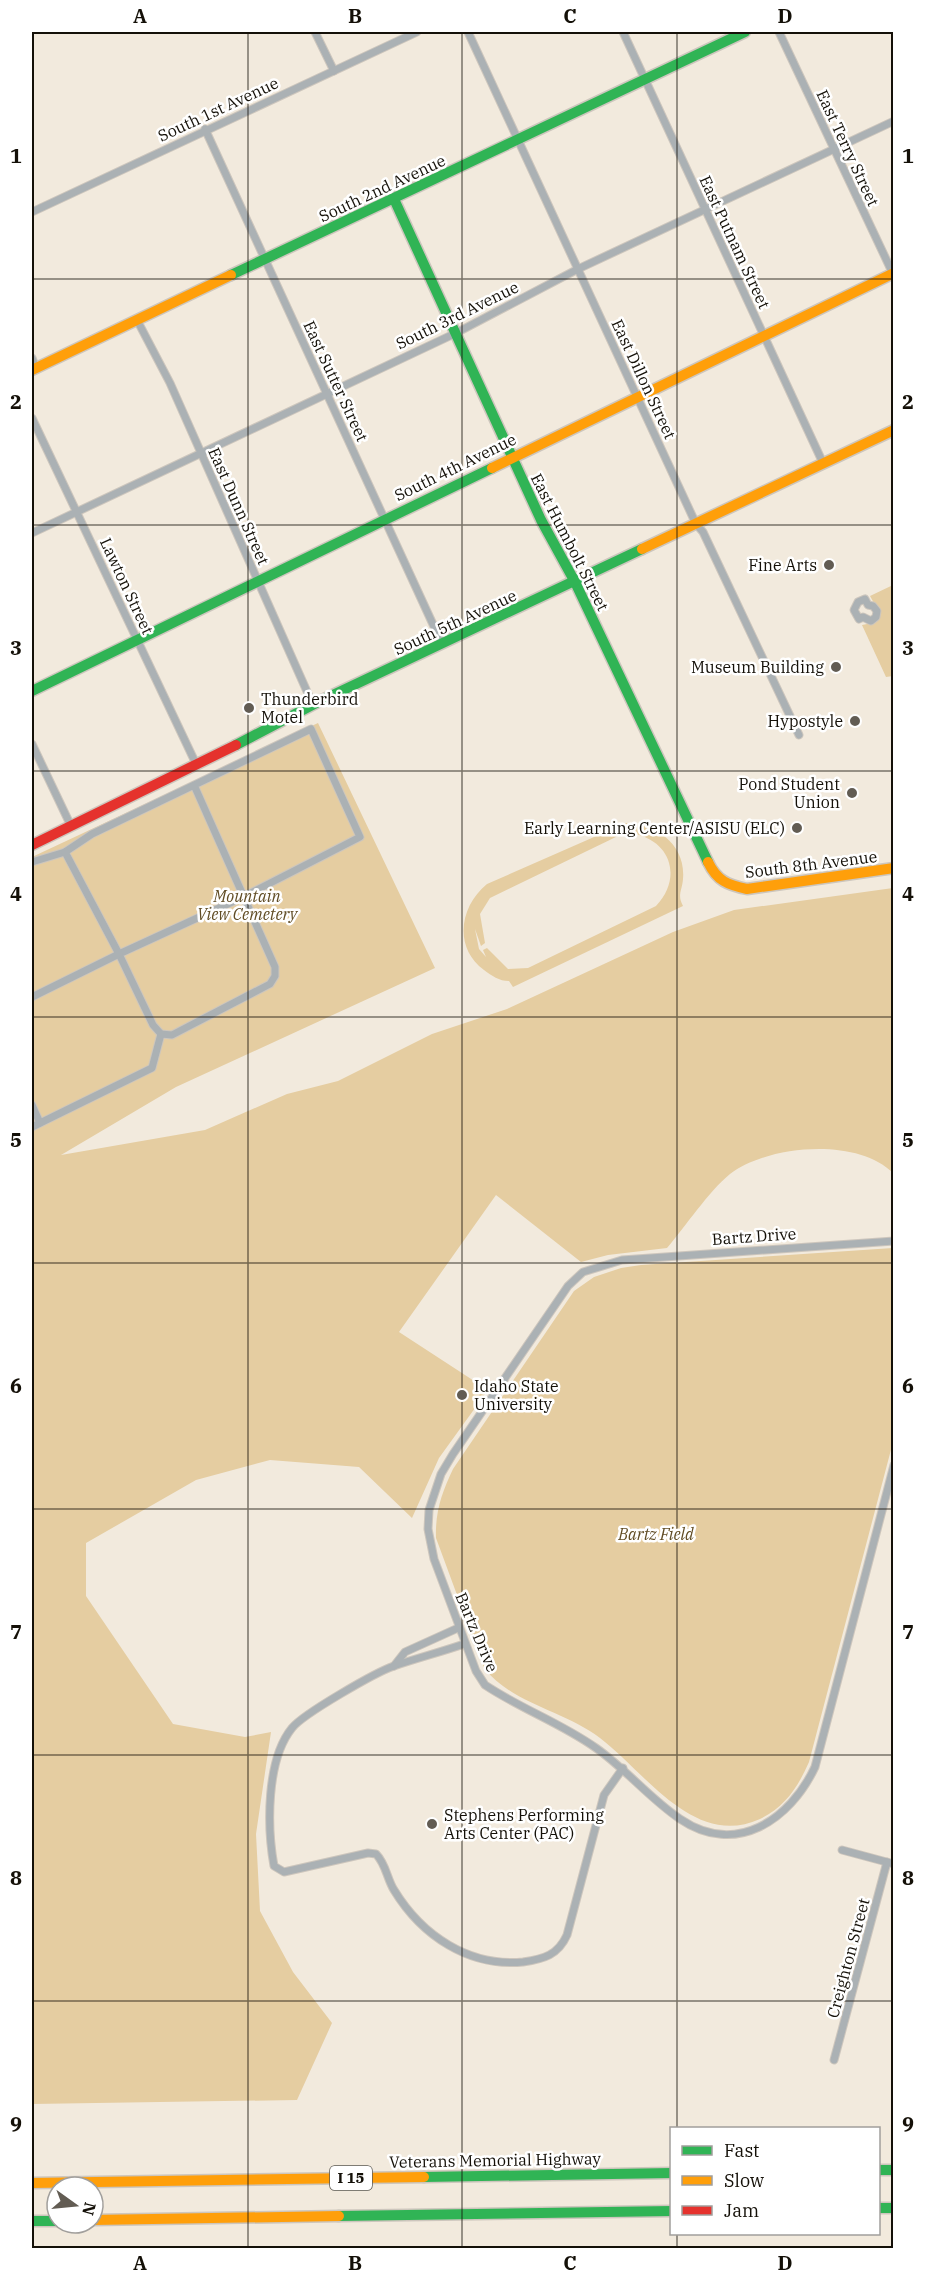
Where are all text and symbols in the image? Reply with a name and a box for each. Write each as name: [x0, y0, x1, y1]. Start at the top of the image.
text: A: [133, 2, 147, 29]
text: B: [348, 2, 362, 29]
text: C: [563, 2, 577, 29]
text: D: [777, 2, 793, 29]
street label: South 1st Avenue: [155, 72, 281, 146]
street label: East Terry Street: [812, 87, 884, 210]
text: 1: [10, 142, 22, 169]
text: 1: [902, 142, 914, 169]
street label: South 2nd Avenue: [316, 150, 448, 226]
street label: East Putnam Street: [695, 172, 775, 312]
street label: South 3rd Avenue: [392, 277, 522, 353]
street label: East Dillon Street: [607, 316, 681, 442]
street label: East Sutter Street: [299, 317, 373, 445]
text: 2: [10, 388, 22, 415]
text: 2: [902, 388, 914, 415]
street label: South 4th Avenue: [391, 429, 519, 505]
street label: East Dunn Street: [204, 444, 274, 568]
street label: East Humbolt Street: [527, 470, 613, 614]
street label: Lawton Street: [96, 535, 158, 638]
place label: Fine Arts: [748, 555, 817, 575]
marker: Fine Arts: [822, 558, 836, 572]
street label: South 5th Avenue: [391, 585, 519, 659]
text: 3: [10, 634, 22, 661]
text: 3: [902, 634, 914, 661]
place label: Museum Building: [691, 657, 824, 677]
marker: Museum Building: [829, 660, 843, 674]
place label: Thunderbird Motel: [261, 689, 359, 727]
marker: Thunderbird Motel: [242, 701, 256, 715]
place label: Hypostyle: [768, 711, 843, 731]
marker: Hypostyle: [848, 714, 862, 728]
place label: Pond Student Union: [738, 774, 840, 812]
marker: Pond Student Union: [845, 786, 859, 800]
place label: Early Learning Center/ASISU (ELC): [524, 818, 785, 838]
marker: Early Learning Center/ASISU (ELC): [790, 821, 804, 835]
street label: South 8th Avenue: [744, 846, 878, 882]
text: 4: [10, 880, 22, 907]
text: 4: [902, 880, 914, 907]
park label: Mountain View Cemetery: [197, 886, 299, 924]
text: 5: [10, 1126, 22, 1153]
text: 5: [902, 1126, 914, 1153]
street label: Bartz Drive: [711, 1223, 797, 1249]
text: 6: [10, 1372, 22, 1399]
text: 6: [902, 1372, 914, 1399]
place label: Idaho State University: [474, 1376, 559, 1414]
marker: Idaho State University: [455, 1388, 469, 1402]
park label: Bartz Field: [617, 1524, 694, 1544]
street label: Bartz Drive: [451, 1589, 503, 1675]
text: 7: [10, 1618, 22, 1645]
text: 7: [902, 1618, 914, 1645]
place label: Stephens Performing Arts Center (PAC): [444, 1805, 604, 1843]
marker: Stephens Performing Arts Center (PAC): [425, 1817, 439, 1831]
text: 8: [10, 1864, 22, 1891]
text: 8: [902, 1864, 914, 1891]
street label: Creighton Street: [822, 1896, 874, 2020]
text: 9: [10, 2110, 22, 2137]
text: 9: [902, 2110, 914, 2137]
legend: [670, 2127, 880, 2235]
text: Fast: [724, 2139, 759, 2162]
street label: Veterans Memorial Highway: [389, 2148, 602, 2172]
road number: I 15: [330, 2166, 372, 2190]
text: Slow: [724, 2169, 764, 2192]
north arrow: [45, 2175, 105, 2235]
text: Jam: [724, 2199, 759, 2222]
text: N: [78, 2200, 101, 2218]
text: A: [133, 2249, 147, 2276]
text: B: [348, 2249, 362, 2276]
text: C: [563, 2249, 577, 2276]
text: D: [777, 2249, 793, 2276]

